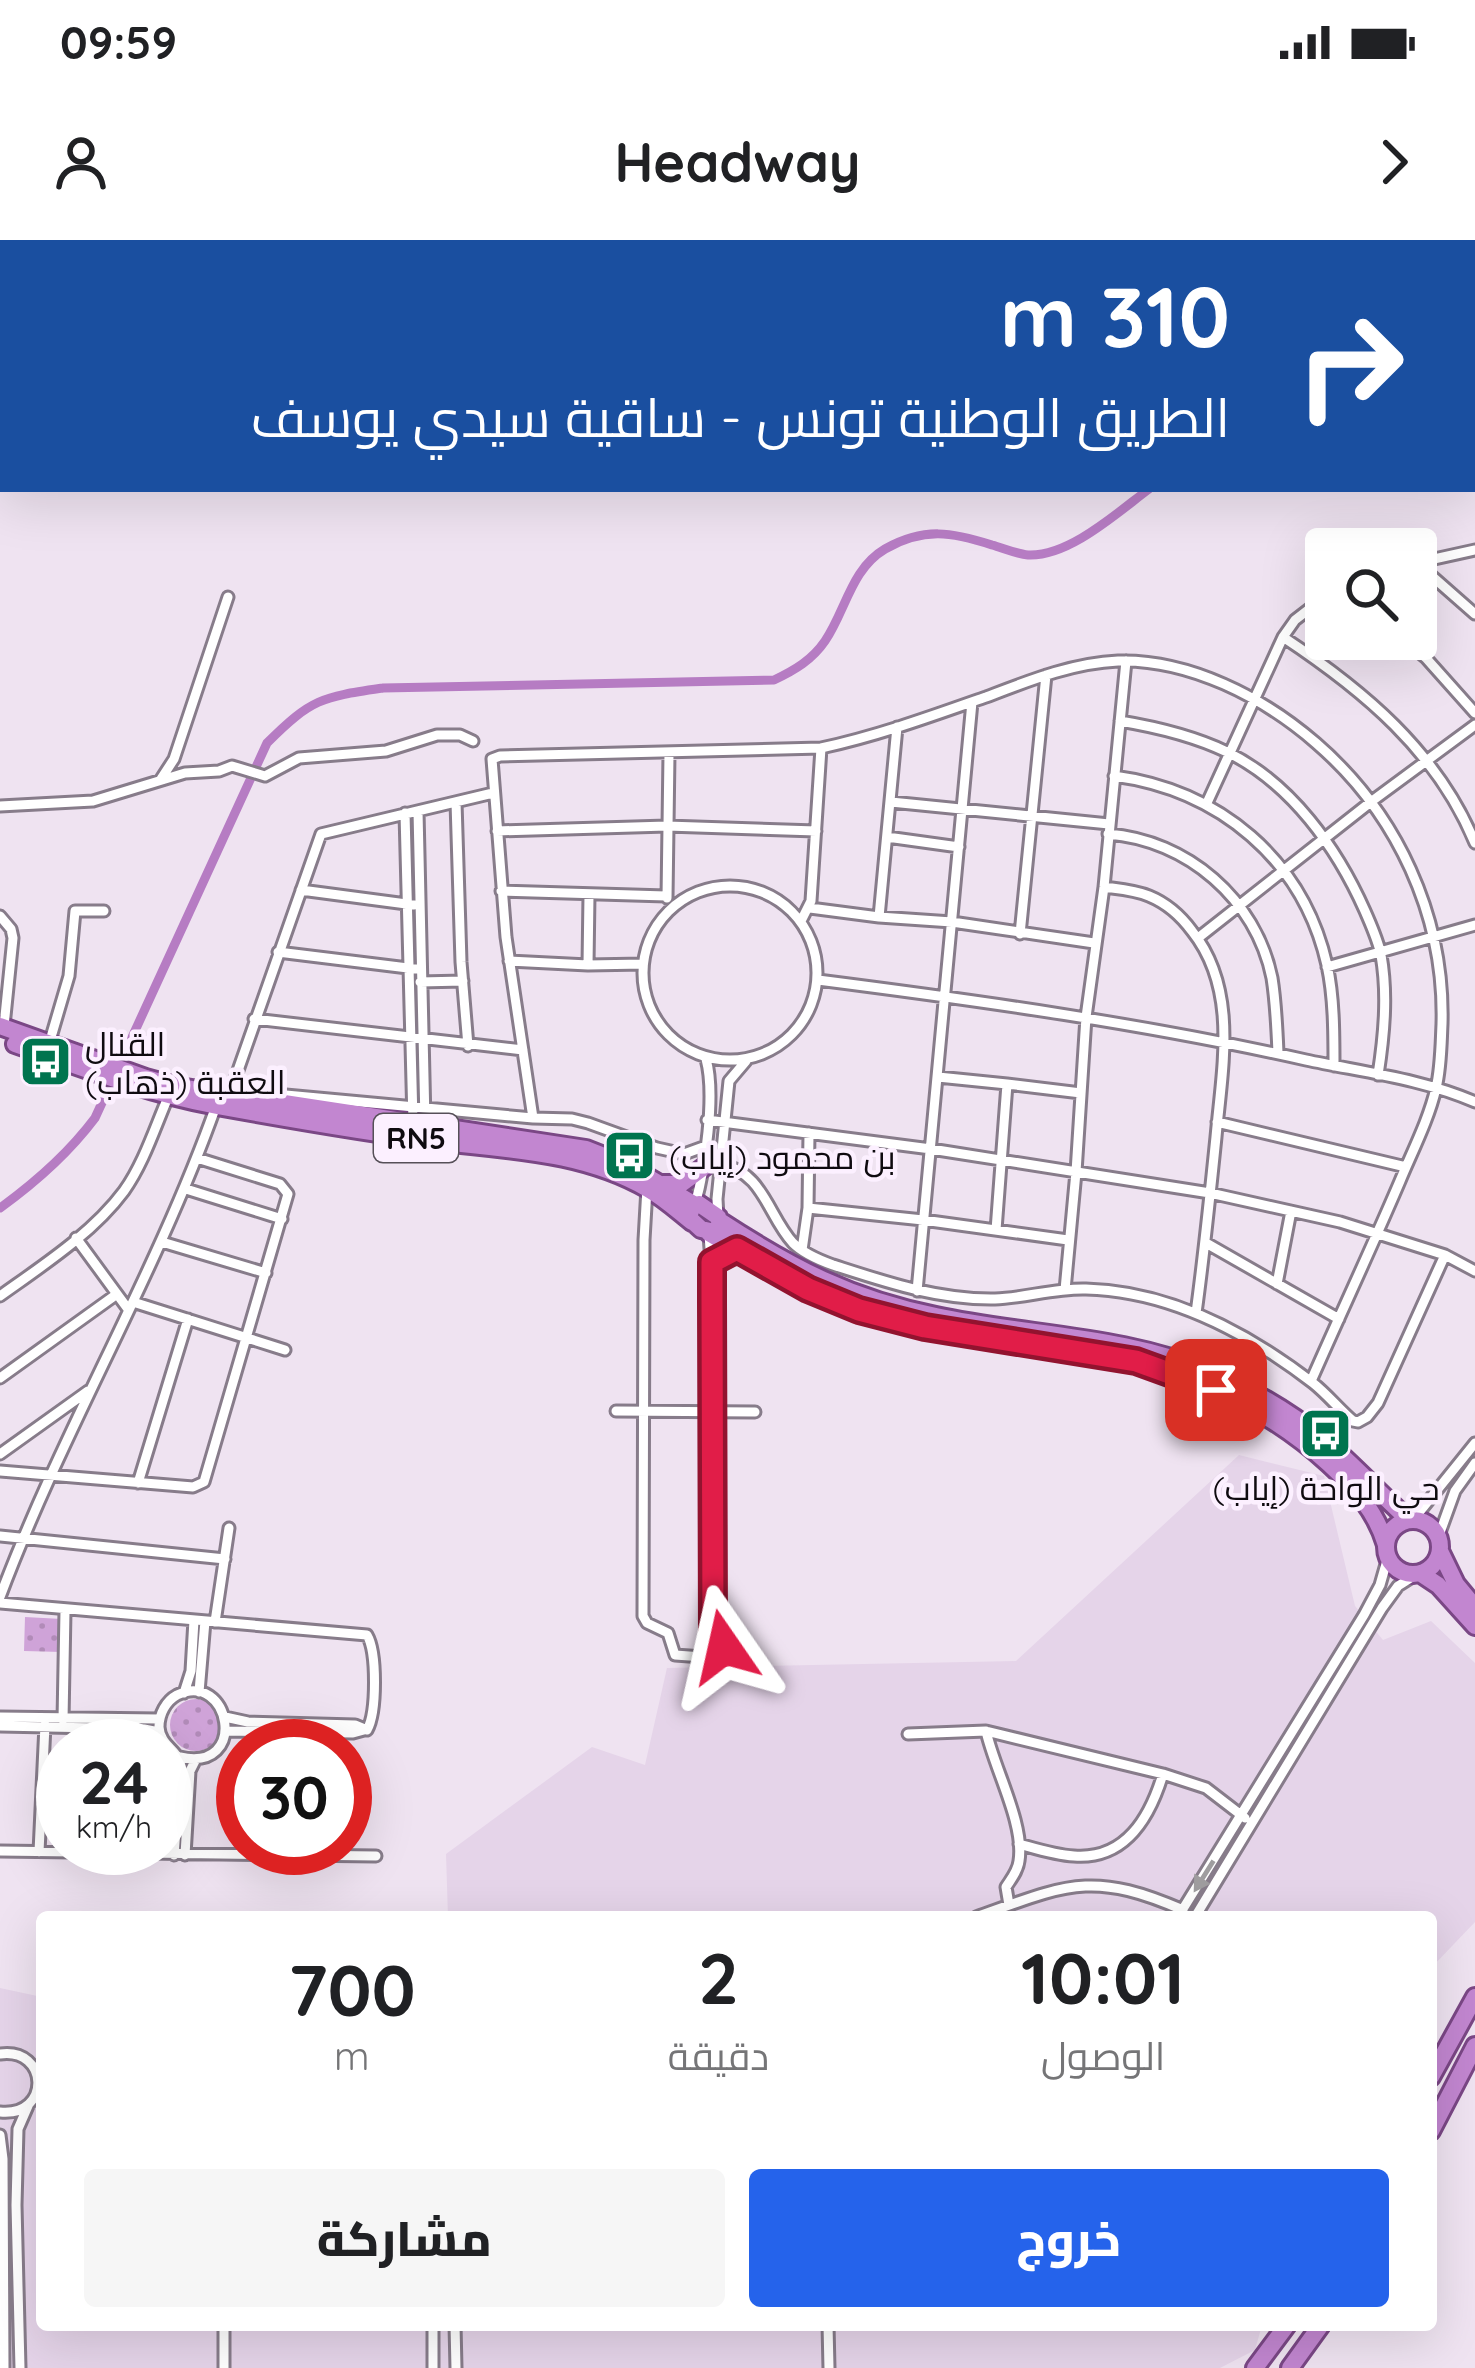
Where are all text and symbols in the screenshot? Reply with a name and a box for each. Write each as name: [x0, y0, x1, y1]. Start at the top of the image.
text: 09:59: [60, 14, 177, 70]
text: Headway: [614, 128, 861, 196]
icon: person: [48, 129, 114, 195]
icon: forward: [1361, 129, 1427, 195]
text: 310 m: [1000, 263, 1230, 368]
icon: right: [1272, 288, 1428, 444]
text: الطريق الوطنية تونس - ساقية سيدي يوسف: [251, 383, 1230, 451]
map controls: [1305, 528, 1437, 660]
button: search: [1305, 528, 1437, 660]
place label: القنال العقبة (ذهاب): [85, 1023, 286, 1102]
bus stop icon: القنال العقبة (ذهاب): [18, 1034, 74, 1090]
road number: RN5: [374, 1114, 458, 1162]
bus stop icon: بن محمود (إياب): [602, 1128, 658, 1184]
place label: بن محمود (إياب): [669, 1136, 895, 1178]
pin: [1165, 1339, 1267, 1441]
icon: arrive: [1183, 1357, 1249, 1423]
bus stop icon: حي الواحة (إياب): [1298, 1405, 1354, 1461]
place label: حي الواحة (إياب): [1213, 1467, 1439, 1514]
position arrow: [661, 1584, 787, 1710]
speed limit sign: 30: [216, 1719, 372, 1875]
text: 24: [79, 1744, 149, 1819]
text: km/h: [76, 1808, 152, 1846]
one-way arrow: [1194, 1859, 1215, 1893]
text: 2: [698, 1932, 739, 2022]
text: 10:01: [1021, 1932, 1185, 2022]
text: 700: [288, 1944, 416, 2034]
text: m: [334, 2031, 370, 2080]
text: دقيقة: [668, 2031, 769, 2080]
text: الوصول: [1041, 2031, 1165, 2080]
button: مشاركة: [84, 2169, 725, 2307]
button: خروج: [749, 2169, 1389, 2307]

